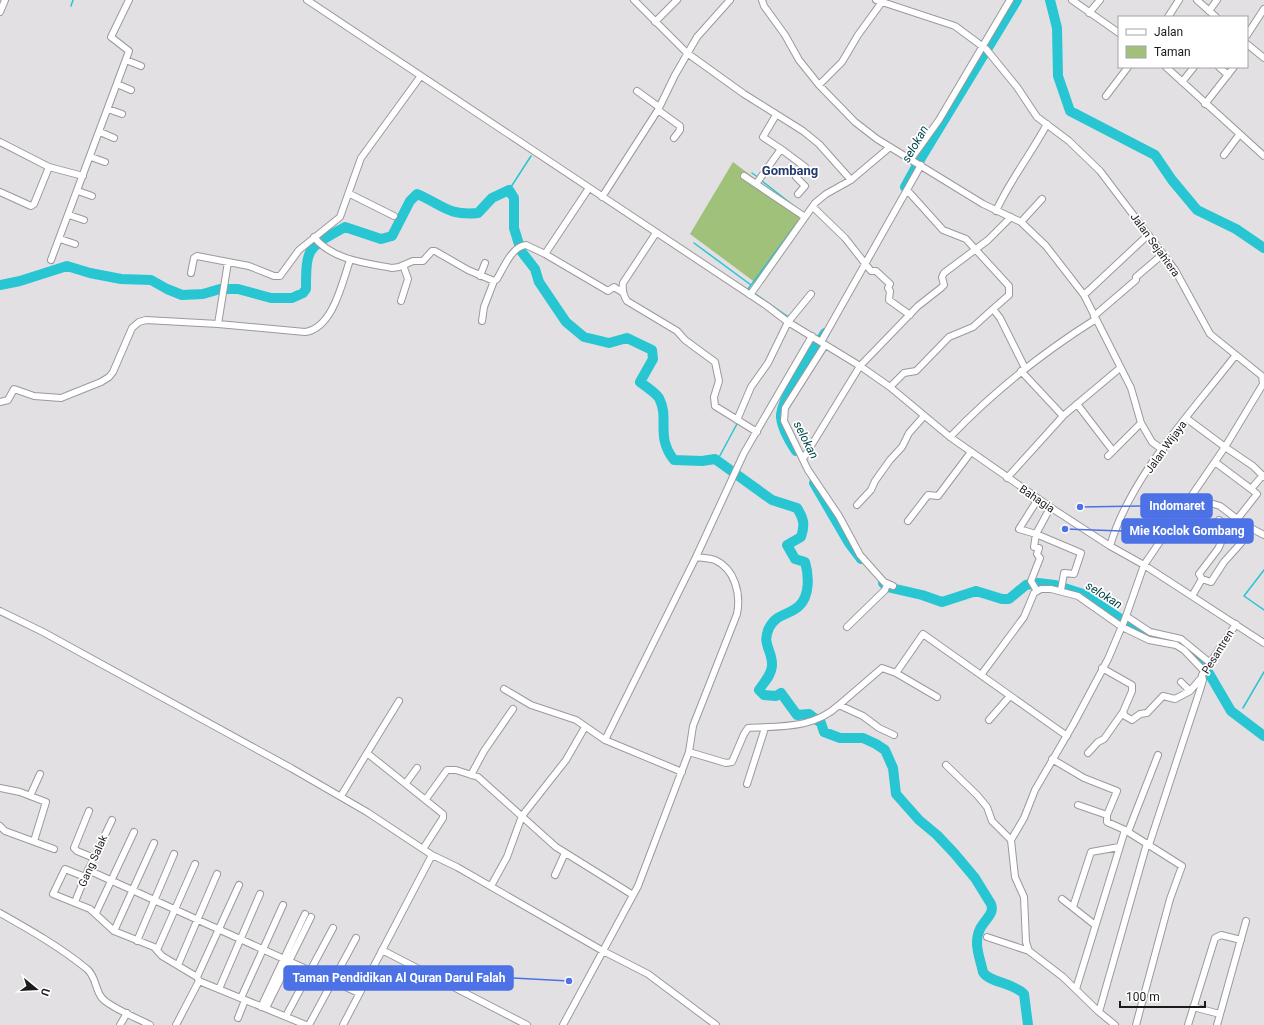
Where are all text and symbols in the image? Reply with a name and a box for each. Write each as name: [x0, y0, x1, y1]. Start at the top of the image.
legend: [1118, 16, 1248, 68]
text: Jalan: [1154, 25, 1183, 39]
text: Taman: [1154, 45, 1191, 59]
water label: selokan: [899, 123, 931, 165]
district label: Gombang: [762, 163, 818, 178]
street label: Jalan Sejahtera: [1128, 211, 1182, 279]
street label: Jalan Wijaya: [1143, 418, 1189, 476]
water label: selokan: [791, 419, 821, 461]
street label: Bahagia: [1017, 483, 1057, 516]
callout: Indomaret: [1141, 494, 1212, 518]
text: Indomaret: [1149, 499, 1205, 513]
callout: Mie Koclok Gombang: [1122, 519, 1253, 543]
text: Mie Koclok Gombang: [1129, 524, 1245, 538]
water label: selokan: [1083, 578, 1125, 612]
street label: Pesantren: [1199, 628, 1237, 676]
street label: Gang Salak: [76, 833, 110, 889]
callout: Taman Pendidikan Al Quran Darul Falah: [284, 966, 513, 990]
north arrow: [16, 969, 56, 1009]
text: Taman Pendidikan Al Quran Darul Falah: [293, 971, 506, 985]
scale bar: [1120, 983, 1205, 1009]
text: U: [38, 986, 52, 997]
text: 100 m: [1126, 990, 1160, 1004]

